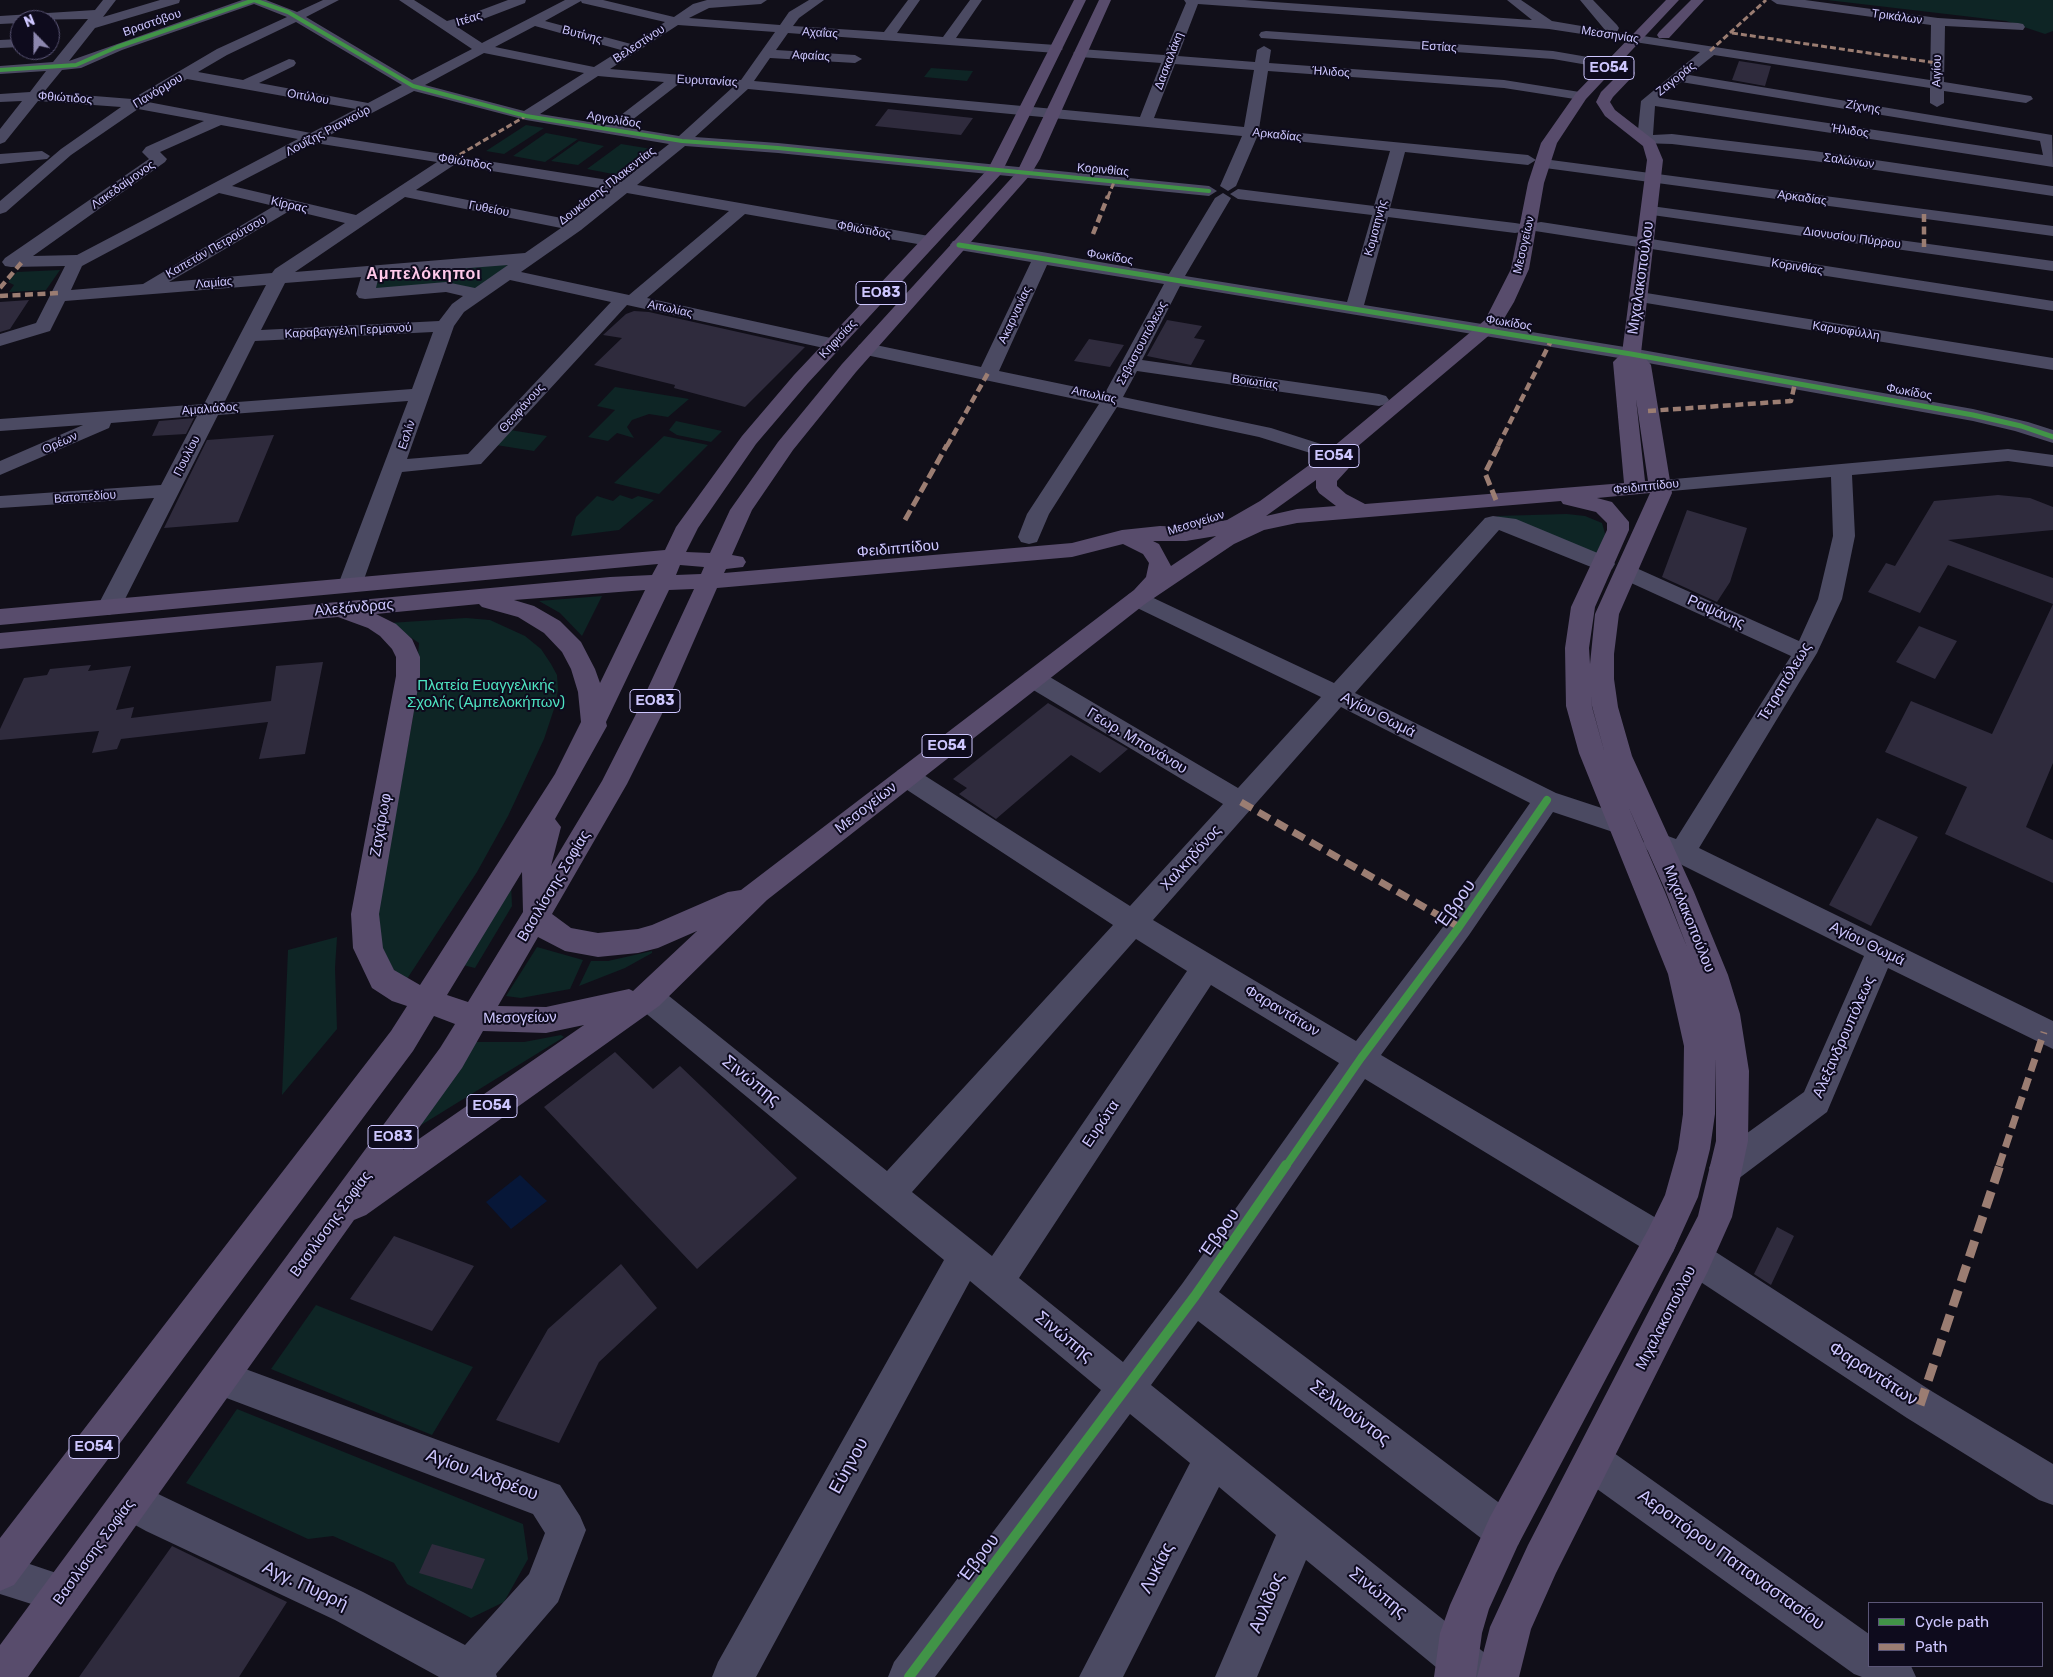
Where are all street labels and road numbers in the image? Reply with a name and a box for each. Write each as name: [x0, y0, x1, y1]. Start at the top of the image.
street label: Βραστόβου: [121, 6, 183, 40]
street label: Τρικάλων: [1871, 6, 1923, 28]
street label: Ιτέας: [454, 8, 484, 30]
street label: Βελεστίνου: [610, 22, 668, 66]
street label: Βυτίνης: [561, 23, 603, 47]
street label: Μεσσηνίας: [1580, 23, 1640, 47]
street label: Αχαΐας: [801, 25, 839, 41]
street label: Δασκαλάκη: [1151, 30, 1187, 92]
street label: Εστίας: [1421, 39, 1457, 55]
street label: Αφαίας: [792, 48, 830, 64]
street label: Αιγίου: [1930, 55, 1944, 87]
road number: ΕΟ54: [1584, 56, 1634, 80]
street label: Ζαγοράς: [1653, 59, 1699, 99]
street label: Ήλιδος: [1312, 63, 1350, 81]
street label: Πανόρμου: [131, 71, 185, 111]
street label: Ευρυτανίας: [676, 72, 738, 90]
street label: Οιτύλου: [286, 86, 330, 108]
street label: Φθιώτιδος: [37, 89, 93, 107]
street label: Ζίχνης: [1845, 97, 1881, 117]
street label: Λουΐζης Ριανκούρ: [283, 103, 373, 159]
street label: Αργολίδος: [586, 109, 642, 131]
street label: Ήλιδος: [1830, 121, 1870, 141]
street label: Αρκαδίας: [1252, 125, 1302, 145]
street label: Δουκίσσης Πλακεντίας: [556, 144, 658, 228]
street label: Σαλώνων: [1823, 150, 1875, 172]
street label: Φθιώτιδος: [437, 151, 493, 173]
street label: Λακεδαίμονος: [88, 158, 158, 212]
street label: Κορινθίας: [1076, 161, 1130, 179]
street label: Αρκαδίας: [1776, 187, 1828, 209]
street label: Κίρρας: [269, 194, 309, 216]
street label: Γυθείου: [467, 198, 511, 220]
street label: Κομοτηνής: [1362, 198, 1390, 258]
street label: Καπετάν Πετρούτσου: [164, 213, 268, 281]
street label: Μεσογείων: [1510, 215, 1538, 275]
street label: Φθιώτιδος: [836, 218, 892, 242]
street label: Μιχαλακοπούλου: [1624, 220, 1658, 336]
street label: Διονυσίου Πύρρου: [1802, 224, 1902, 252]
street label: Φωκίδος: [1086, 246, 1134, 268]
street label: Κορινθίας: [1770, 256, 1824, 278]
street label: Λαμίας: [195, 274, 233, 292]
road number: ΕΟ83: [856, 282, 906, 304]
street label: Ακαρνανίας: [995, 284, 1035, 346]
street label: Αιτωλίας: [646, 297, 694, 321]
street label: Σεβαστουπόλεως: [1114, 299, 1170, 387]
street label: Φωκίδος: [1485, 312, 1533, 334]
street label: Κηφισίας: [816, 317, 860, 361]
street label: Καρυοφύλλη: [1811, 319, 1881, 343]
street label: Καραβαγγέλη Γερμανού: [284, 320, 412, 342]
street label: Βοιωτίας: [1231, 372, 1279, 392]
street label: Θεοφάνους: [496, 380, 548, 436]
street label: Φωκίδος: [1885, 381, 1933, 403]
street label: Αιτωλίας: [1070, 383, 1118, 407]
street label: Αμαλιάδος: [181, 400, 239, 418]
street label: Εσλίν: [395, 418, 419, 452]
street label: Ορέων: [40, 429, 80, 457]
street label: Πουλίου: [171, 433, 203, 479]
road number: ΕΟ54: [1309, 444, 1359, 468]
street label: Φειδιππίδου: [1612, 476, 1680, 498]
street label: Βατοπεδίου: [53, 488, 117, 506]
street label: Μεσογείων: [1166, 508, 1226, 538]
street label: Φειδιππίδου: [856, 536, 940, 562]
street label: Ραψάνης: [1684, 591, 1748, 633]
street label: Αλεξάνδρας: [314, 596, 394, 620]
street label: Τετραπόλεως: [1754, 639, 1816, 725]
street label: Αγίου Θωμά: [1338, 688, 1418, 742]
road number: ΕΟ83: [630, 689, 680, 712]
street label: Γεωρ. Μπονάνου: [1084, 704, 1190, 778]
road number: ΕΟ54: [922, 734, 972, 758]
street label: Μεσογείων: [831, 778, 901, 838]
street label: Ζαχάρωφ: [367, 792, 395, 858]
street label: Χαλκηδόνος: [1157, 822, 1225, 894]
street label: Βασιλίσσης Σοφίας: [514, 827, 594, 945]
street label: Μιχαλακοπούλου: [1659, 863, 1719, 975]
street label: Έβρου: [1432, 875, 1480, 933]
street label: Αγίου Θωμά: [1826, 918, 1908, 970]
street label: Αλεξανδρουπόλεως: [1809, 973, 1879, 1101]
street label: Φαραντάτων: [1241, 981, 1323, 1041]
street label: Μεσογείων: [483, 1008, 557, 1028]
street label: Σινώπης: [717, 1051, 785, 1111]
road number: ΕΟ54: [467, 1094, 517, 1118]
street label: Ευρώτα: [1079, 1097, 1123, 1151]
road number: ΕΟ83: [368, 1126, 418, 1148]
street label: Βασιλίσσης Σοφίας: [287, 1168, 375, 1280]
street label: Έβρου: [1196, 1204, 1244, 1262]
street label: Μιχαλακοπούλου: [1632, 1263, 1700, 1373]
street label: Σινώπης: [1030, 1307, 1098, 1367]
street label: Φαραντάτων: [1825, 1337, 1921, 1411]
street label: Σελινούντος: [1305, 1376, 1395, 1450]
street label: Εύηνου: [825, 1434, 873, 1498]
road number: ΕΟ54: [69, 1435, 119, 1458]
street label: Αγίου Ανδρέου: [423, 1445, 541, 1505]
street label: Αεροπόρου Παπαναστασίου: [1633, 1485, 1829, 1635]
street label: Βασιλίσσης Σοφίας: [50, 1496, 138, 1608]
street label: Έβρου: [954, 1530, 1004, 1586]
street label: Λυκίας: [1135, 1539, 1179, 1597]
street label: Αγγ. Πυρρή: [259, 1557, 351, 1615]
street label: Σινώπης: [1344, 1563, 1412, 1623]
street label: Αυλίδος: [1245, 1570, 1289, 1636]

